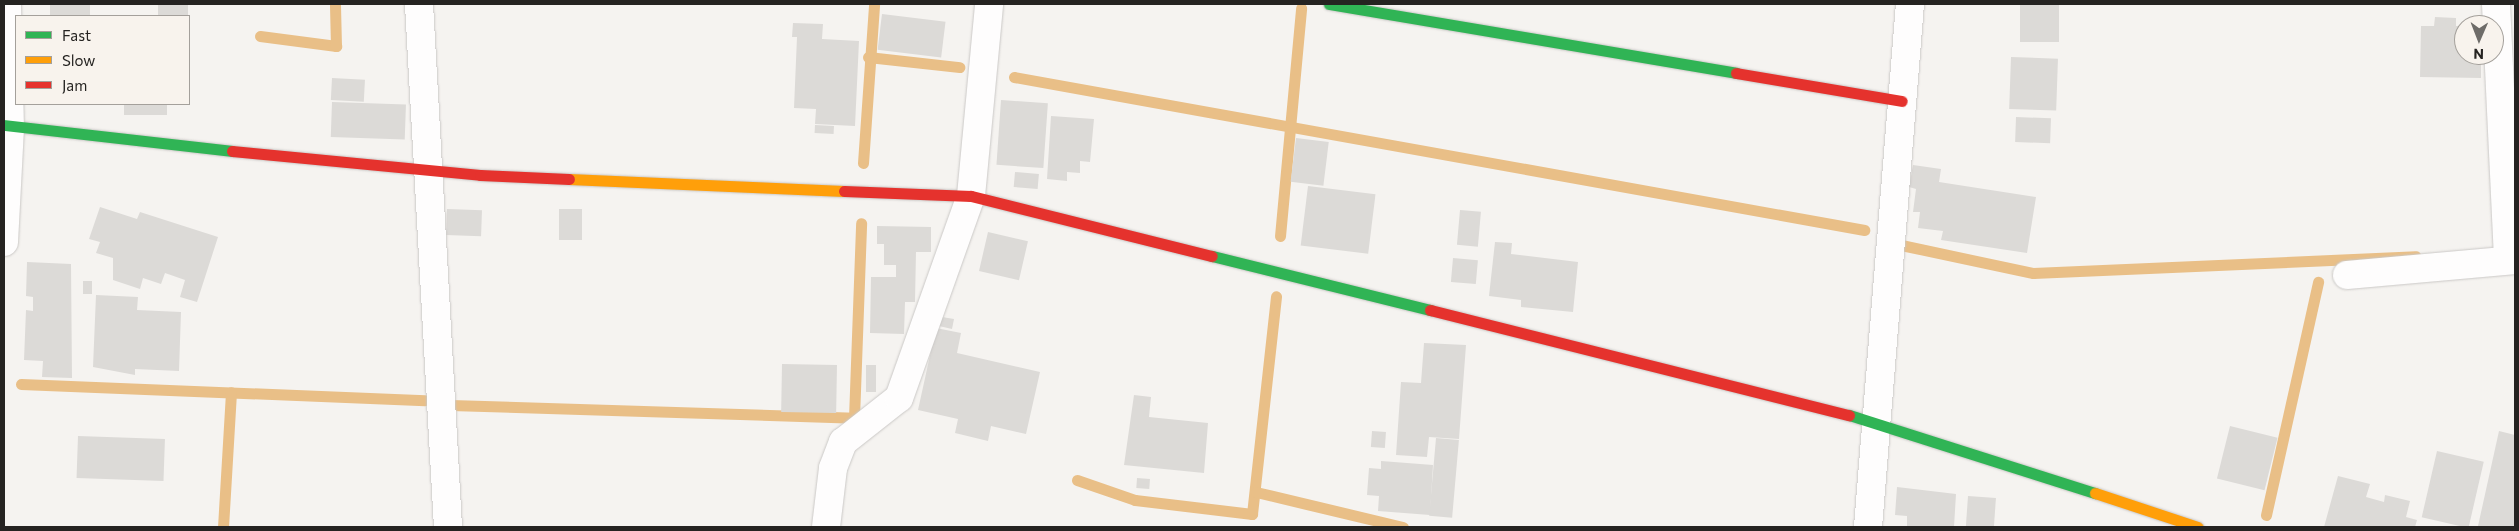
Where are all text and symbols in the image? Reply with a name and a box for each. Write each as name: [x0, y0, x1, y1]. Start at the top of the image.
legend: [15, 15, 190, 105]
north arrow: [2454, 15, 2504, 65]
text: Fast: [62, 26, 91, 44]
text: N: [2473, 46, 2484, 63]
text: Slow: [62, 51, 95, 69]
text: Jam: [62, 76, 87, 94]

